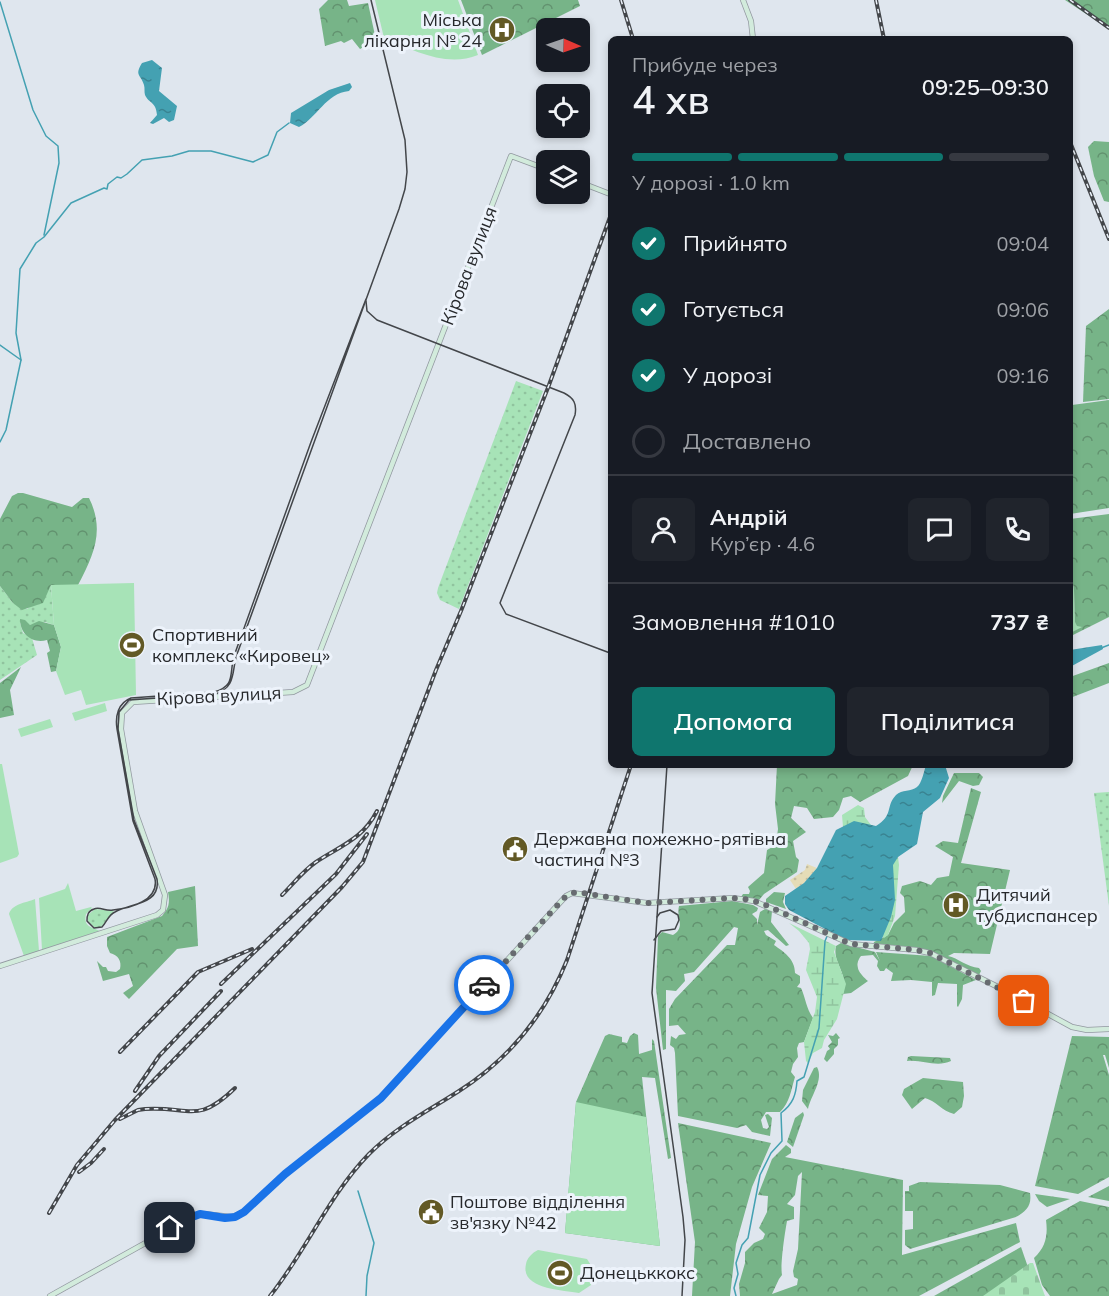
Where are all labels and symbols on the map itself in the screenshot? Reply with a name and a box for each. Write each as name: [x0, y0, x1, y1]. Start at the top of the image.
place label: Міська лікарня № 24: [364, 8, 482, 52]
hospital icon: Міська лікарня № 24: [487, 15, 517, 45]
north arrow: [536, 18, 590, 72]
street label: Кірова вулиця: [435, 203, 502, 328]
place label: Cпортивний комплекс «Кировец»: [152, 623, 330, 667]
sports icon: Cпортивний комплекс «Кировец»: [117, 630, 147, 660]
street label: Кірова вулиця: [156, 681, 282, 710]
place label: Державна пожежно-рятівна частина №3: [534, 827, 786, 871]
public building icon: Державна пожежно-рятівна частина №3: [500, 834, 530, 864]
place label: Дитячий тубдиспансер: [976, 883, 1098, 927]
hospital icon: Дитячий тубдиспансер: [941, 890, 971, 920]
courier: [454, 955, 514, 1015]
pin: [998, 975, 1049, 1026]
place label: Поштове відділення зв'язку №42: [450, 1190, 625, 1234]
public building icon: Поштове відділення зв'язку №42: [416, 1197, 446, 1227]
pin: [144, 1202, 195, 1253]
sports icon: Донецьккокс: [545, 1258, 575, 1288]
place label: Донецьккокс: [580, 1261, 695, 1284]

